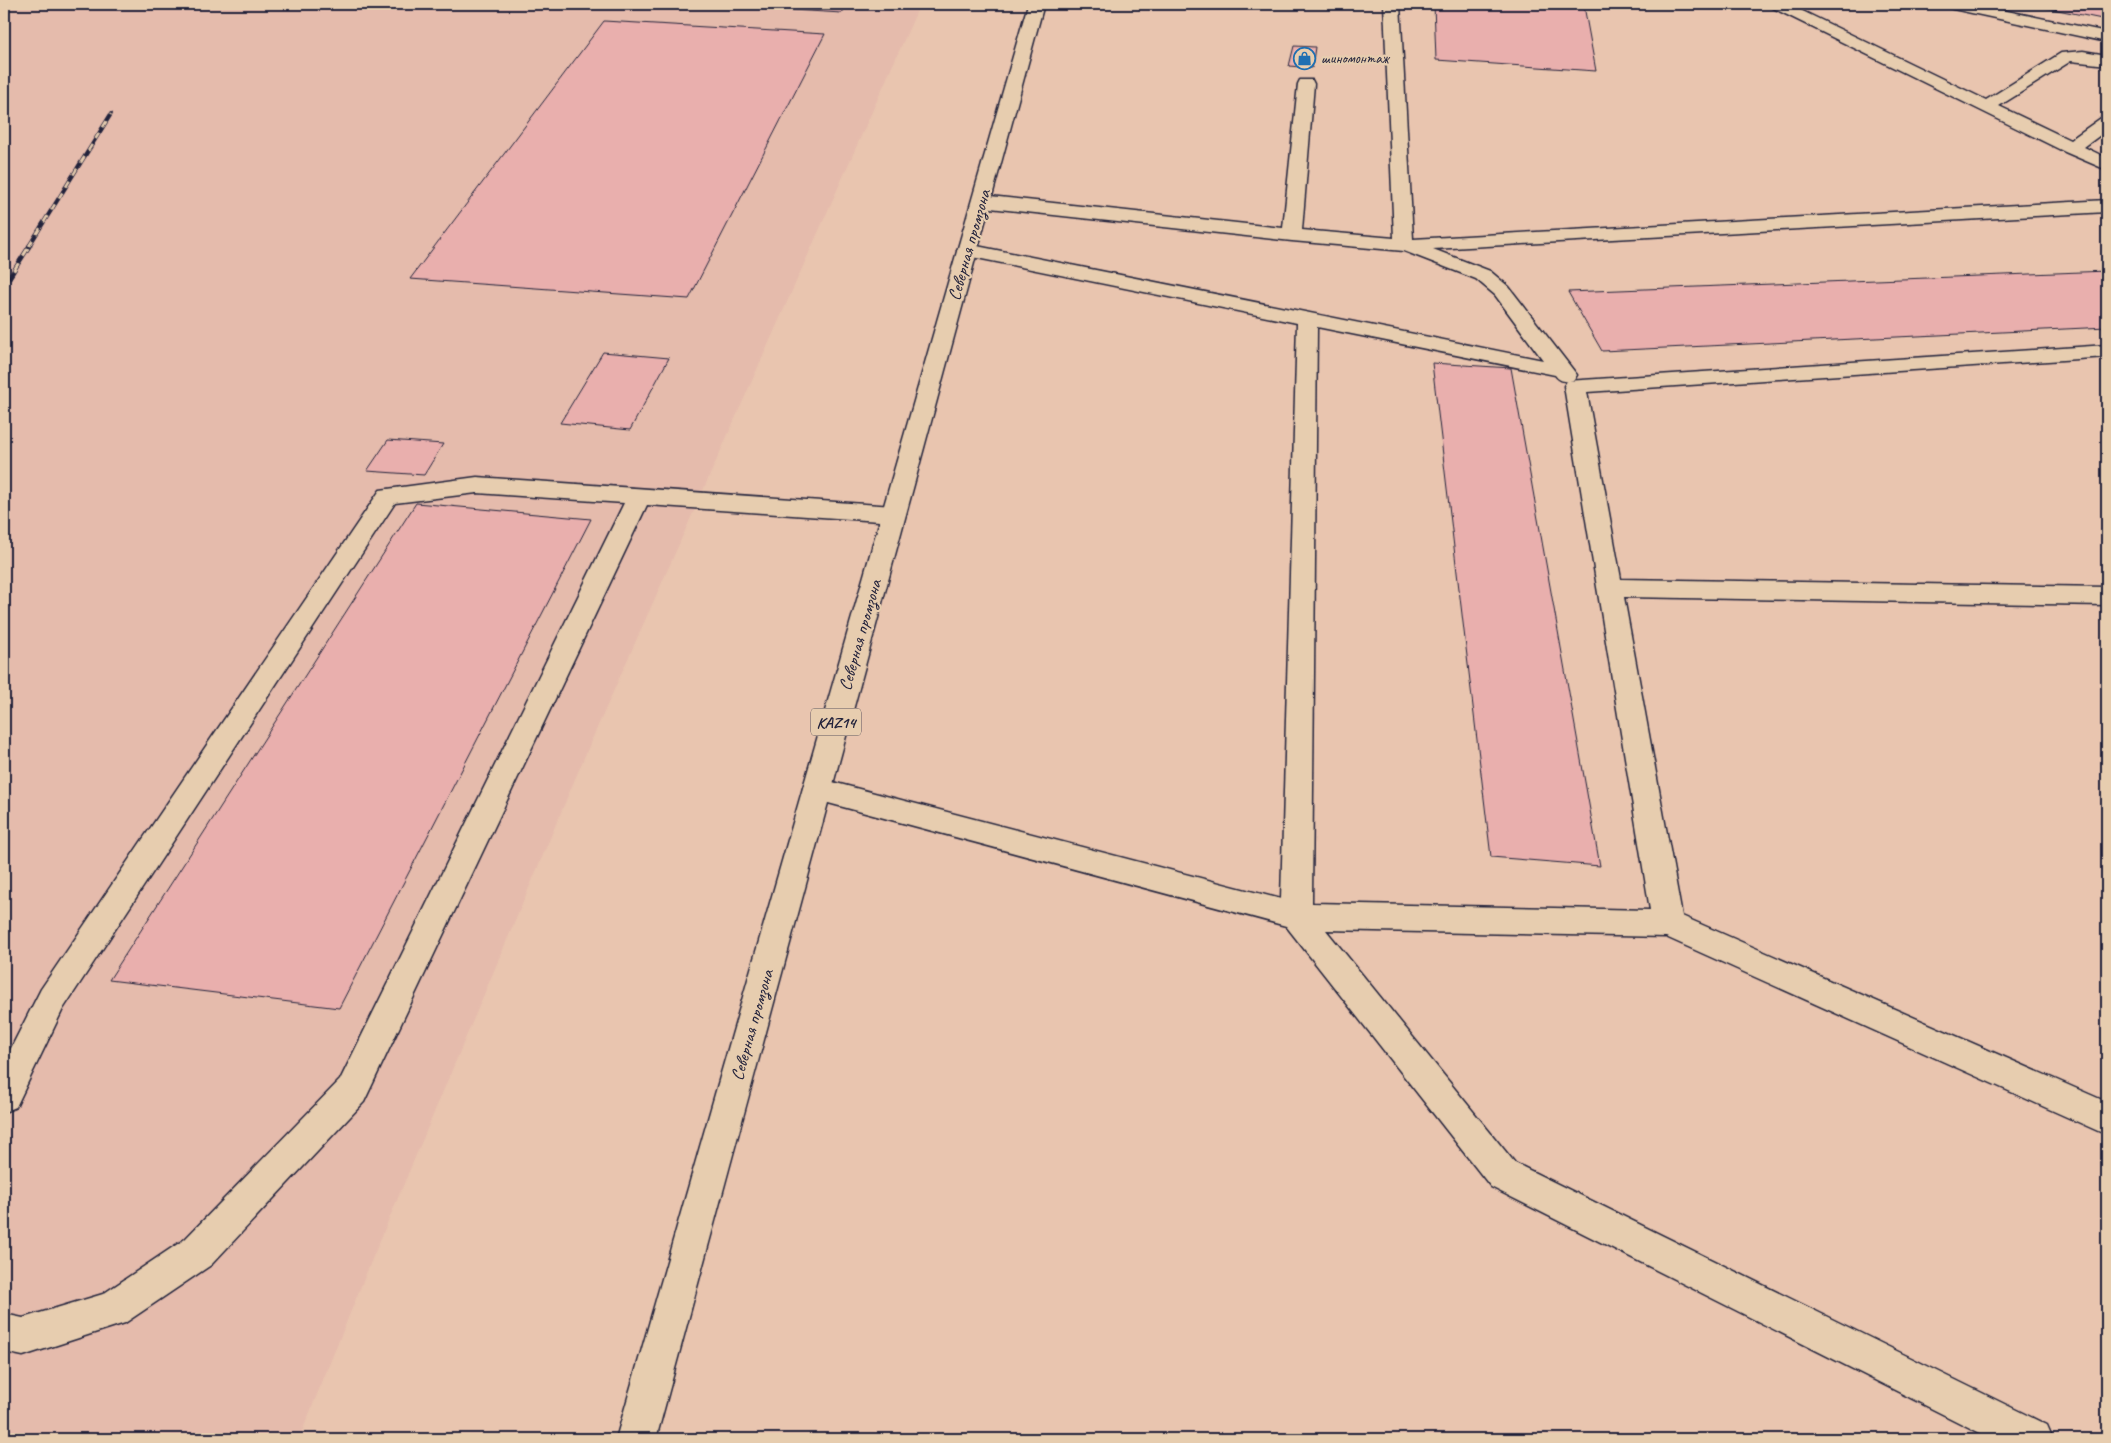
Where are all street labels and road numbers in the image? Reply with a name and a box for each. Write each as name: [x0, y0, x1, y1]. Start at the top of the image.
street label: Северная промзона: [943, 186, 997, 303]
street label: Северная промзона: [834, 576, 888, 693]
road number: KAZ14: [811, 709, 861, 736]
street label: Северная промзона: [726, 966, 780, 1083]

